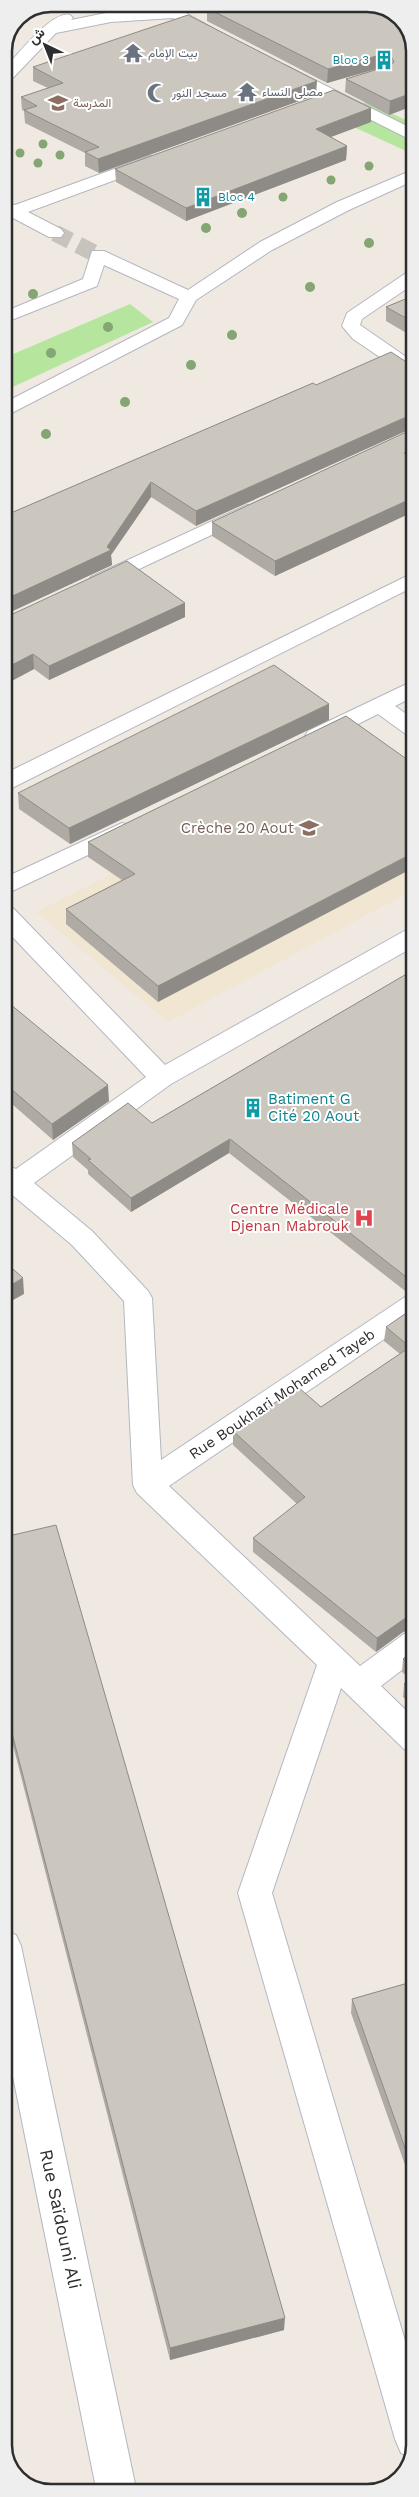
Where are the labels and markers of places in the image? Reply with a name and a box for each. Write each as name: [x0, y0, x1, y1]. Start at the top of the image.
temple icon: بيت الإمام: [122, 42, 144, 64]
place label: بيت الإمام: [148, 46, 197, 61]
building icon: Bloc 3: [373, 49, 395, 71]
place label: Bloc 3: [332, 53, 369, 67]
temple icon: مصلى النساء: [236, 81, 258, 103]
mosque icon: مسجد النور: [146, 82, 168, 104]
place label: مصلى النساء: [262, 85, 323, 100]
place label: مسجد النور: [171, 86, 227, 101]
school or university icon: المدرسة: [47, 92, 69, 114]
place label: المدرسة: [73, 96, 111, 111]
building icon: Bloc 4: [192, 186, 214, 208]
place label: Bloc 4: [218, 190, 255, 204]
school or university icon: Crèche 20 Aout: [298, 817, 320, 839]
place label: Crèche 20 Aout: [181, 819, 295, 837]
place label: Batiment G Cité 20 Aout: [268, 1090, 360, 1125]
building icon: Batiment G Cité 20 Aout: [242, 1097, 264, 1119]
place label: Centre Médicale Djenan Mabrouk: [230, 1200, 349, 1235]
hospital icon: Centre Médicale Djenan Mabrouk: [353, 1207, 375, 1229]

